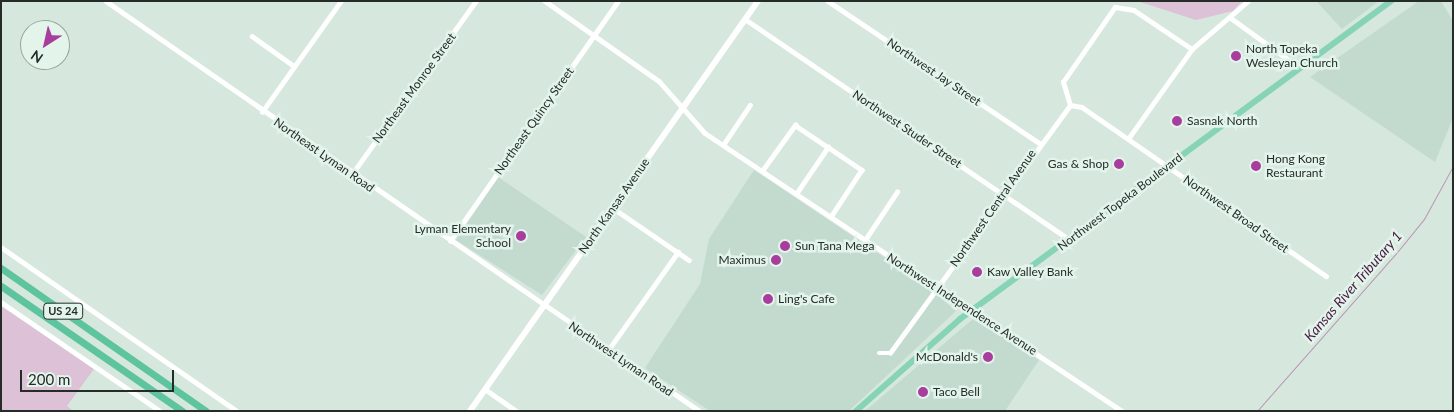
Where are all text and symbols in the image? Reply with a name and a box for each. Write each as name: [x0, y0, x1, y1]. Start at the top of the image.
north arrow: [20, 20, 70, 70]
street label: Northeast Monroe Street: [369, 30, 459, 146]
street label: Northwest Jay Street: [884, 35, 984, 109]
place label: North Topeka Wesleyan Church: [1246, 42, 1338, 70]
text: N: [27, 47, 46, 67]
marker: North Topeka Wesleyan Church: [1230, 50, 1242, 62]
street label: Northeast Quincy Street: [491, 64, 577, 178]
street label: Northwest Studer Street: [850, 87, 964, 171]
place label: Sasnak North: [1187, 114, 1258, 128]
street label: Northeast Lyman Road: [271, 115, 377, 195]
marker: Sasnak North: [1171, 115, 1183, 127]
street label: Northwest Central Avenue: [947, 146, 1039, 270]
street label: Northwest Topeka Boulevard: [1055, 150, 1185, 254]
place label: Hong Kong Restaurant: [1266, 152, 1325, 180]
street label: North Kansas Avenue: [575, 155, 653, 257]
place label: Gas & Shop: [1048, 157, 1109, 171]
marker: Gas & Shop: [1113, 158, 1125, 170]
marker: Hong Kong Restaurant: [1250, 160, 1262, 172]
street label: Northwest Broad Street: [1181, 172, 1291, 256]
place label: Lyman Elementary School: [414, 222, 511, 250]
water label: Kansas River Tributary 1: [1300, 227, 1406, 345]
marker: Lyman Elementary School: [515, 230, 527, 242]
place label: Sun Tana Mega: [795, 239, 875, 253]
marker: Sun Tana Mega: [779, 240, 791, 252]
street label: Northwest Independence Avenue: [884, 250, 1040, 358]
place label: Maximus: [718, 253, 766, 267]
marker: Maximus: [770, 254, 782, 266]
place label: Kaw Valley Bank: [987, 265, 1074, 279]
marker: Kaw Valley Bank: [971, 266, 983, 278]
place label: Ling's Cafe: [778, 292, 835, 306]
marker: Ling's Cafe: [762, 293, 774, 305]
road number: US 24: [43, 302, 83, 320]
street label: Northwest Lyman Road: [566, 319, 676, 399]
place label: McDonald's: [916, 350, 978, 364]
marker: McDonald's: [982, 351, 994, 363]
scale bar: [22, 360, 176, 392]
text: 200 m: [28, 370, 70, 388]
place label: Taco Bell: [933, 385, 980, 399]
marker: Taco Bell: [917, 386, 929, 398]

